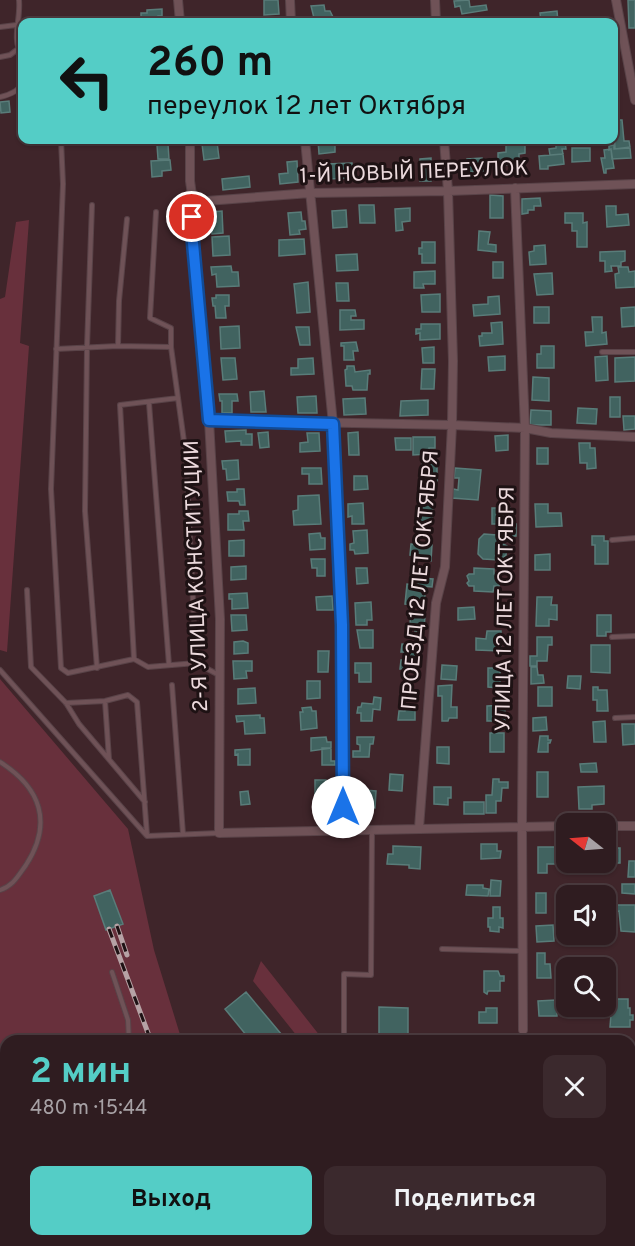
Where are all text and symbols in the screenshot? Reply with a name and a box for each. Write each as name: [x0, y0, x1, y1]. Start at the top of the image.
text: 260 m: [147, 38, 273, 91]
icon: left: [48, 42, 126, 120]
text: переулок 12 лет Октября: [147, 90, 466, 124]
street label: 1-Й НОВЫЙ ПЕРЕУЛОК: [299, 155, 529, 190]
pin: [166, 191, 217, 242]
icon: arrive: [175, 200, 208, 233]
street label: 2-Я УЛИЦА КОНСТИТУЦИИ: [179, 440, 215, 712]
street label: ПРОЕЗД 12 ЛЕТ ОКТЯБРЯ: [396, 449, 446, 711]
street label: УЛИЦА 12 ЛЕТ ОКТЯБРЯ: [490, 486, 522, 732]
position arrow: [311, 775, 375, 839]
north arrow: [556, 813, 616, 873]
map controls: [556, 813, 616, 1017]
button: sound: [556, 885, 616, 945]
button: search: [556, 957, 616, 1017]
text: 2 мин: [30, 1050, 131, 1096]
button: close: [543, 1055, 606, 1118]
text: 480 m · 15:44: [30, 1096, 148, 1122]
button: Выход: [30, 1166, 312, 1235]
button: Поделиться: [324, 1166, 606, 1235]

